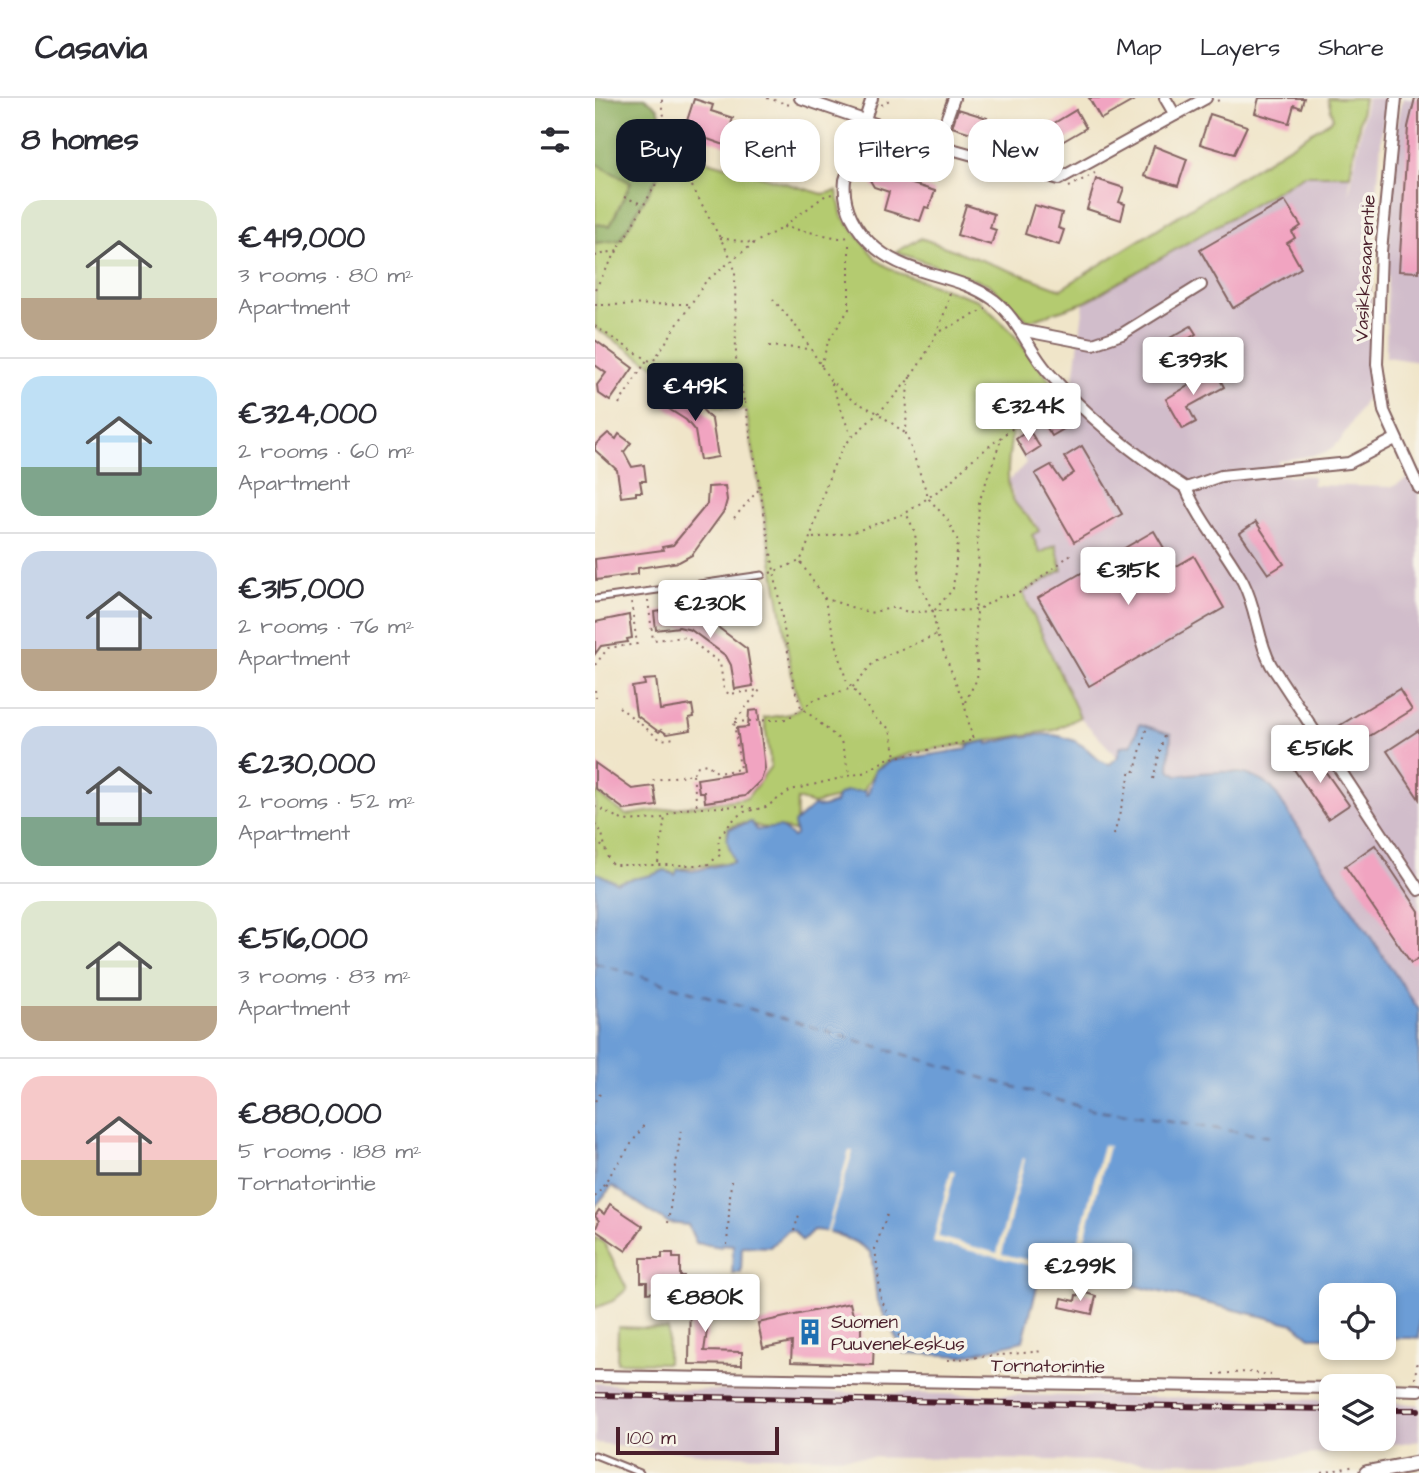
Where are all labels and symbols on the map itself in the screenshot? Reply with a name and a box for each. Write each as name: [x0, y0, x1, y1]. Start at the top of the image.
street label: Vasikkasaarentie: [1348, 194, 1383, 342]
pin: €393K: [1144, 338, 1242, 397]
pin: €419K: [646, 364, 744, 423]
pin: €324K: [979, 384, 1077, 443]
pin: €315K: [1079, 547, 1177, 607]
pin: €230K: [661, 580, 759, 640]
pin: €516K: [1271, 726, 1369, 785]
pin: €299K: [1031, 1244, 1129, 1303]
pin: €880K: [656, 1274, 754, 1334]
place label: Suomen Puuvenekeskus: [831, 1309, 965, 1358]
building icon: Suomen Puuvenekeskus: [795, 1317, 825, 1347]
street label: Tornatorintie: [991, 1352, 1105, 1381]
scale bar: [616, 1424, 779, 1456]

